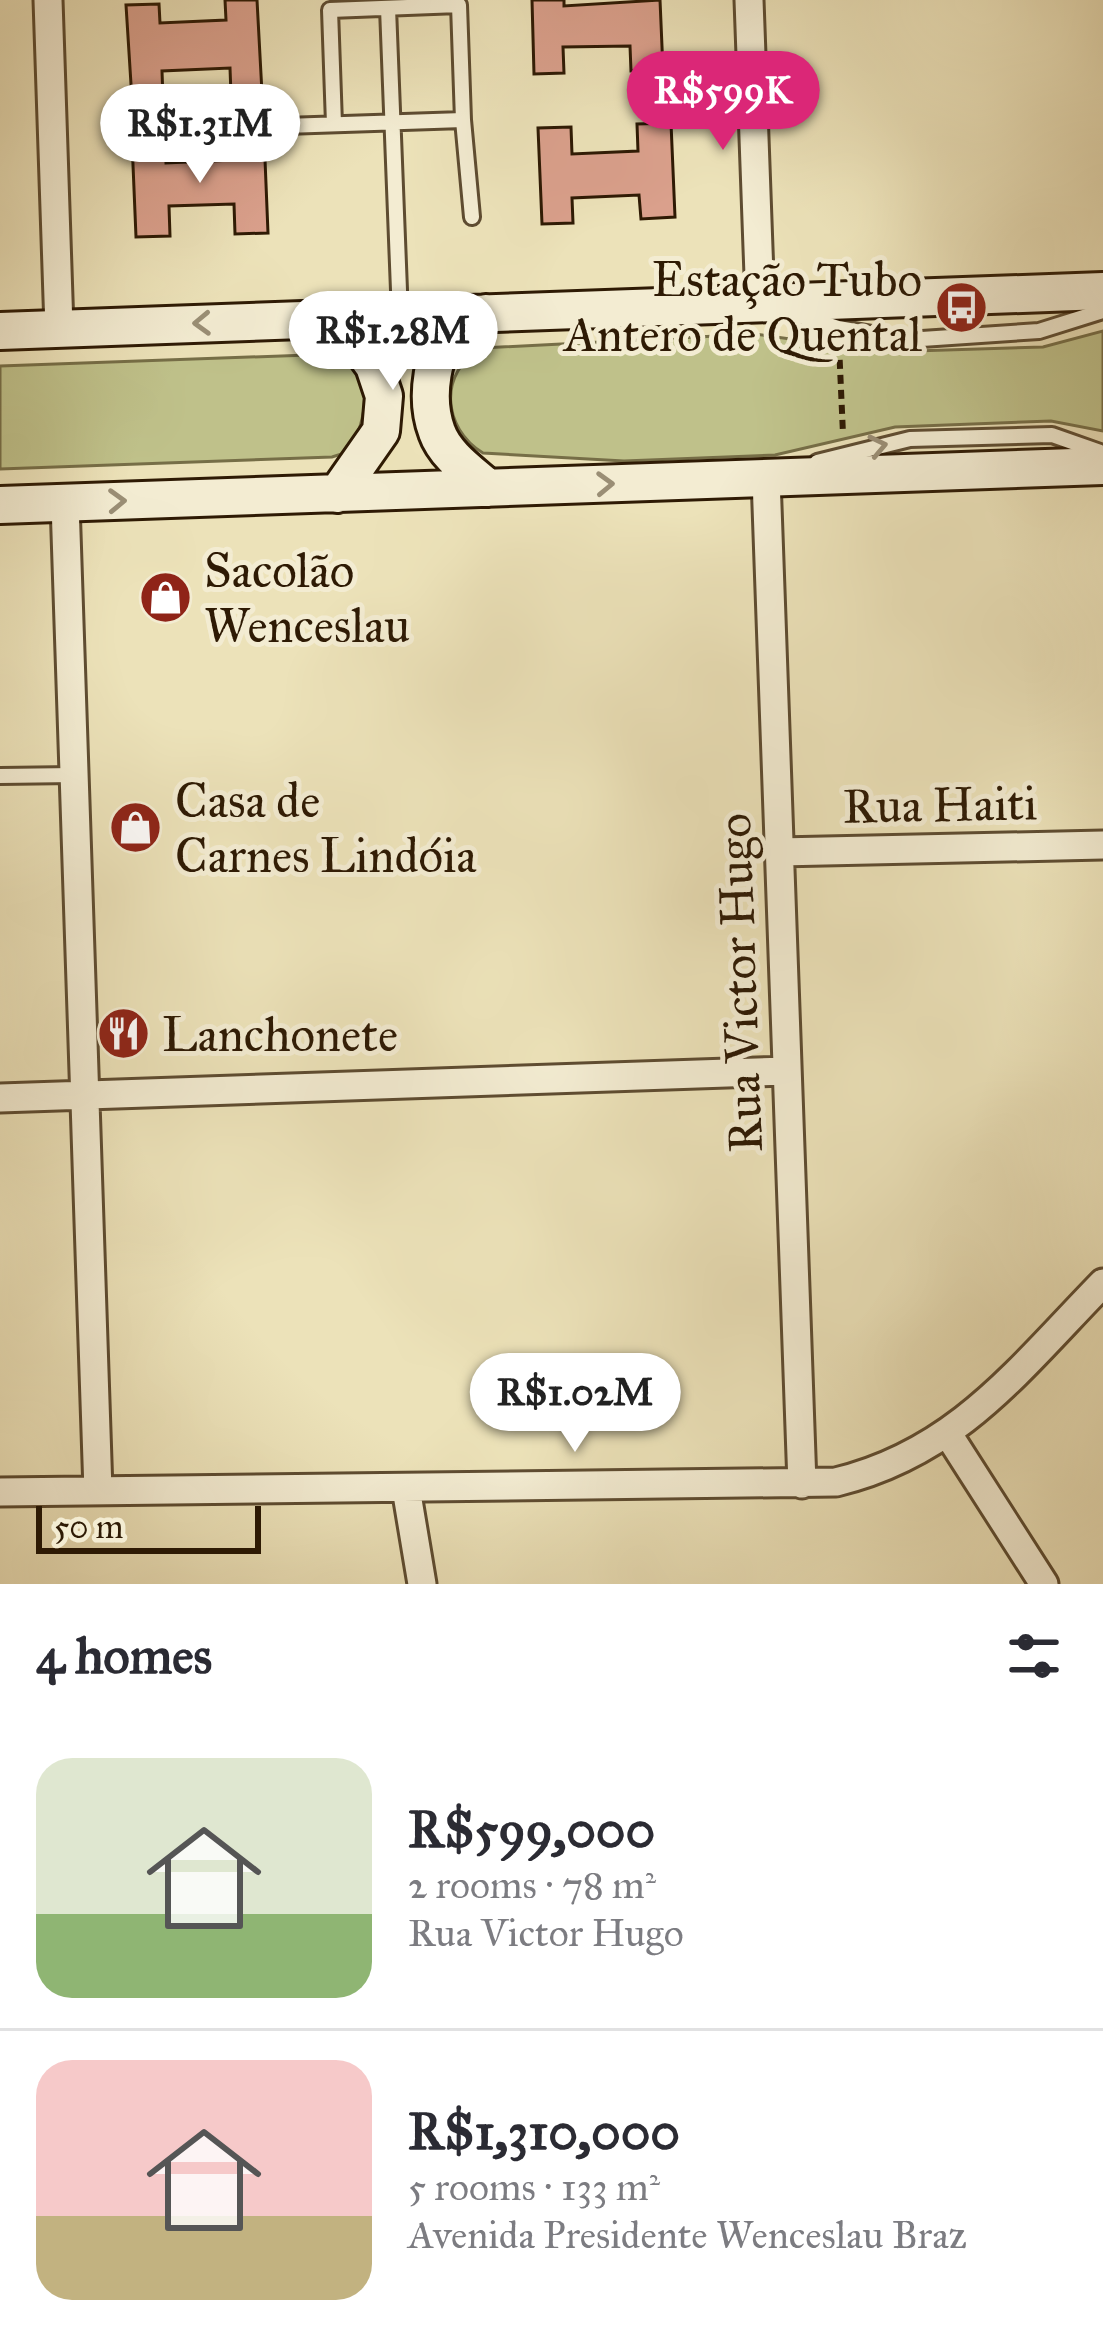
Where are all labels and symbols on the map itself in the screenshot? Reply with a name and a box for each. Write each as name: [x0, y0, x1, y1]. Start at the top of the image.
pin: R$599K: [625, 51, 821, 153]
pin: R$1.31M: [89, 84, 311, 186]
place label: Estação Tubo Antero de Quental: [562, 250, 922, 364]
bus stop icon: Estação Tubo Antero de Quental: [933, 279, 989, 335]
pin: R$1.28M: [282, 291, 504, 393]
one-way arrow: [192, 310, 211, 336]
one-way arrow: [868, 435, 888, 460]
one-way arrow: [596, 471, 615, 497]
one-way arrow: [108, 489, 127, 515]
place label: Sacolão Wenceslau: [204, 541, 410, 655]
shop icon: Sacolão Wenceslau: [137, 570, 193, 626]
place label: Casa de Carnes Lindóia: [175, 771, 477, 885]
street label: Rua Haiti: [842, 773, 1038, 836]
shop icon: Casa de Carnes Lindóia: [108, 800, 164, 856]
street label: Rua Victor Hugo: [704, 812, 775, 1154]
place label: Lanchonete: [162, 1005, 398, 1064]
restaurant icon: Lanchonete: [95, 1006, 151, 1062]
pin: R$1.02M: [464, 1353, 686, 1455]
scale bar: [36, 1500, 261, 1553]

